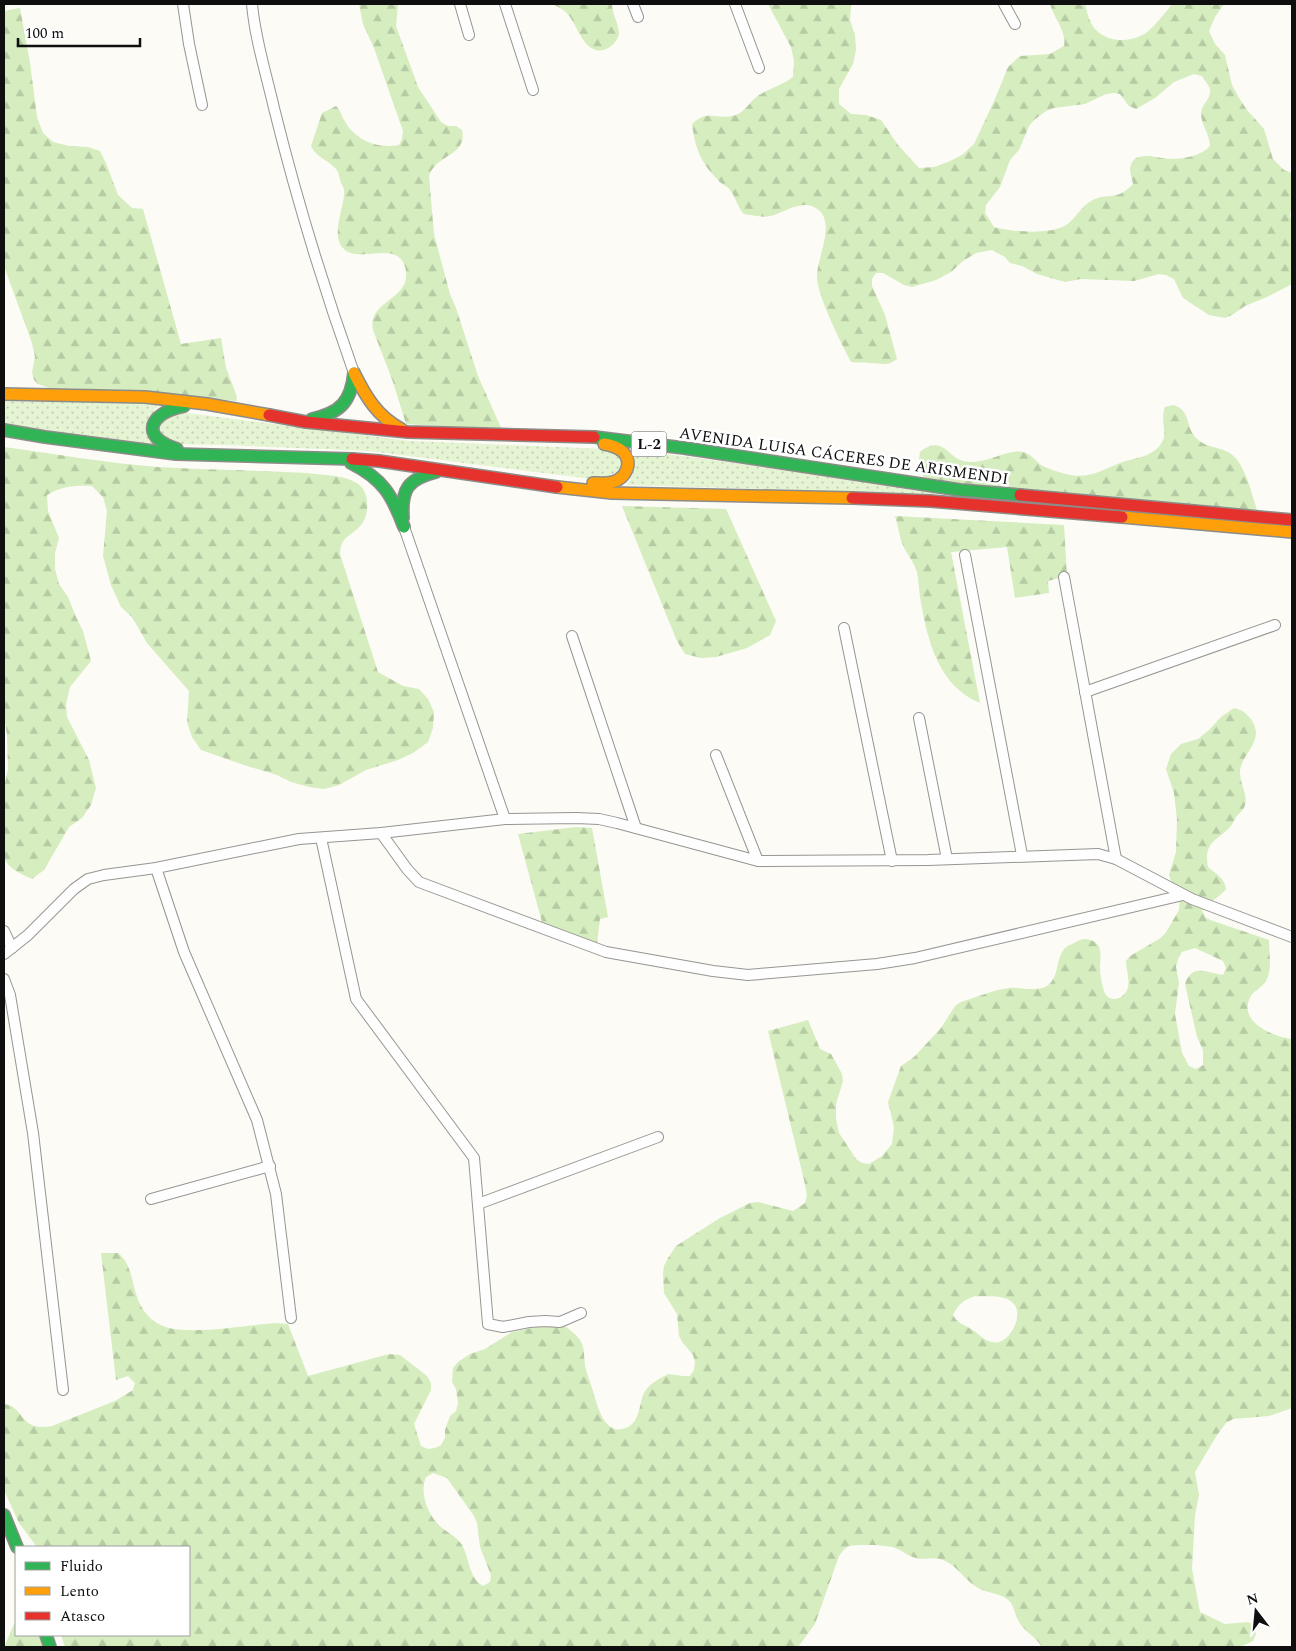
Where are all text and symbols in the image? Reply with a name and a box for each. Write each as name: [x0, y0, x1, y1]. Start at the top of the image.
scale bar: [18, 15, 140, 47]
text: 100 m: [25, 22, 64, 45]
street label: AVENIDA LUISA CÁCERES DE ARISMENDI: [678, 421, 1010, 491]
road number: L-2: [632, 432, 666, 456]
legend: [15, 1546, 190, 1636]
text: Fluido: [60, 1555, 103, 1578]
text: Lento: [60, 1580, 99, 1603]
north arrow: [1231, 1586, 1281, 1636]
text: N: [1244, 1587, 1261, 1611]
text: Atasco: [60, 1605, 105, 1628]

